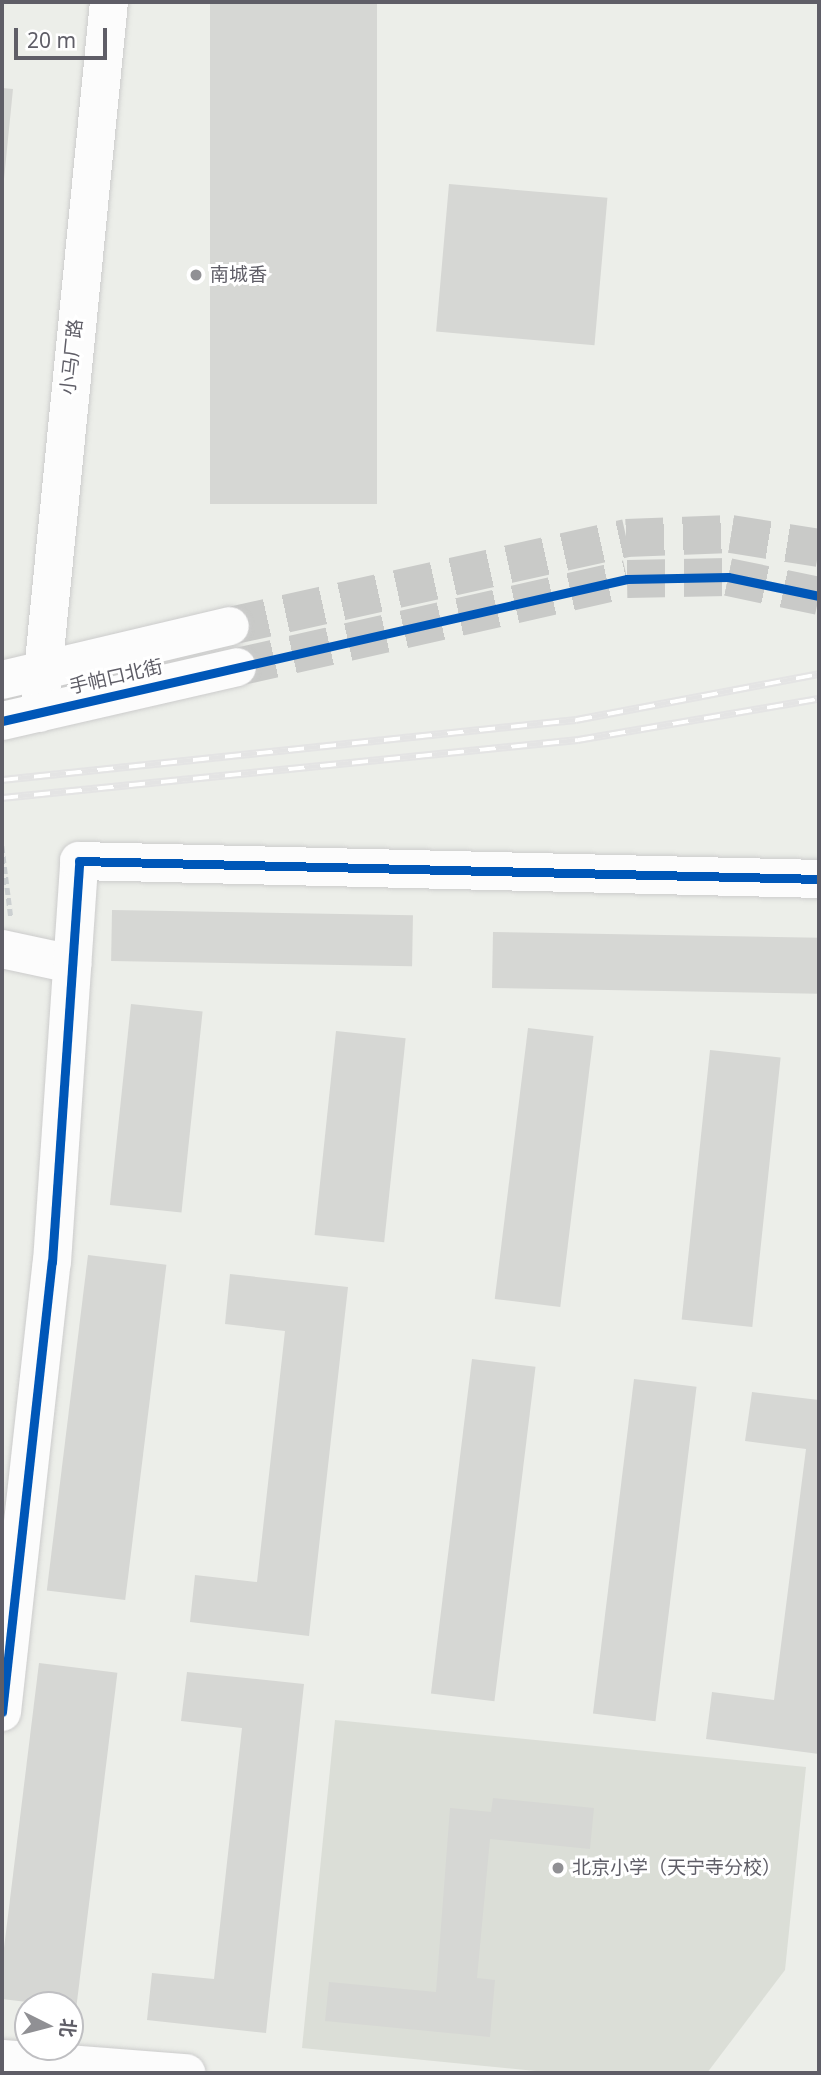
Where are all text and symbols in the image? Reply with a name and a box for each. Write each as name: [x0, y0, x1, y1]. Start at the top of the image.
scale bar: [18, 14, 110, 58]
text: 20 m: [27, 26, 76, 54]
place label: 南城香: [210, 264, 267, 286]
marker: 南城香: [188, 267, 204, 283]
street label: 小马厂路: [57, 318, 87, 396]
street label: 手帕口北街: [67, 655, 165, 699]
place label: 北京小学（天宁寺分校）: [572, 1857, 781, 1879]
marker: 北京小学（天宁寺分校）: [550, 1860, 566, 1876]
north arrow: [14, 1991, 84, 2061]
text: 北: [54, 2017, 82, 2039]

